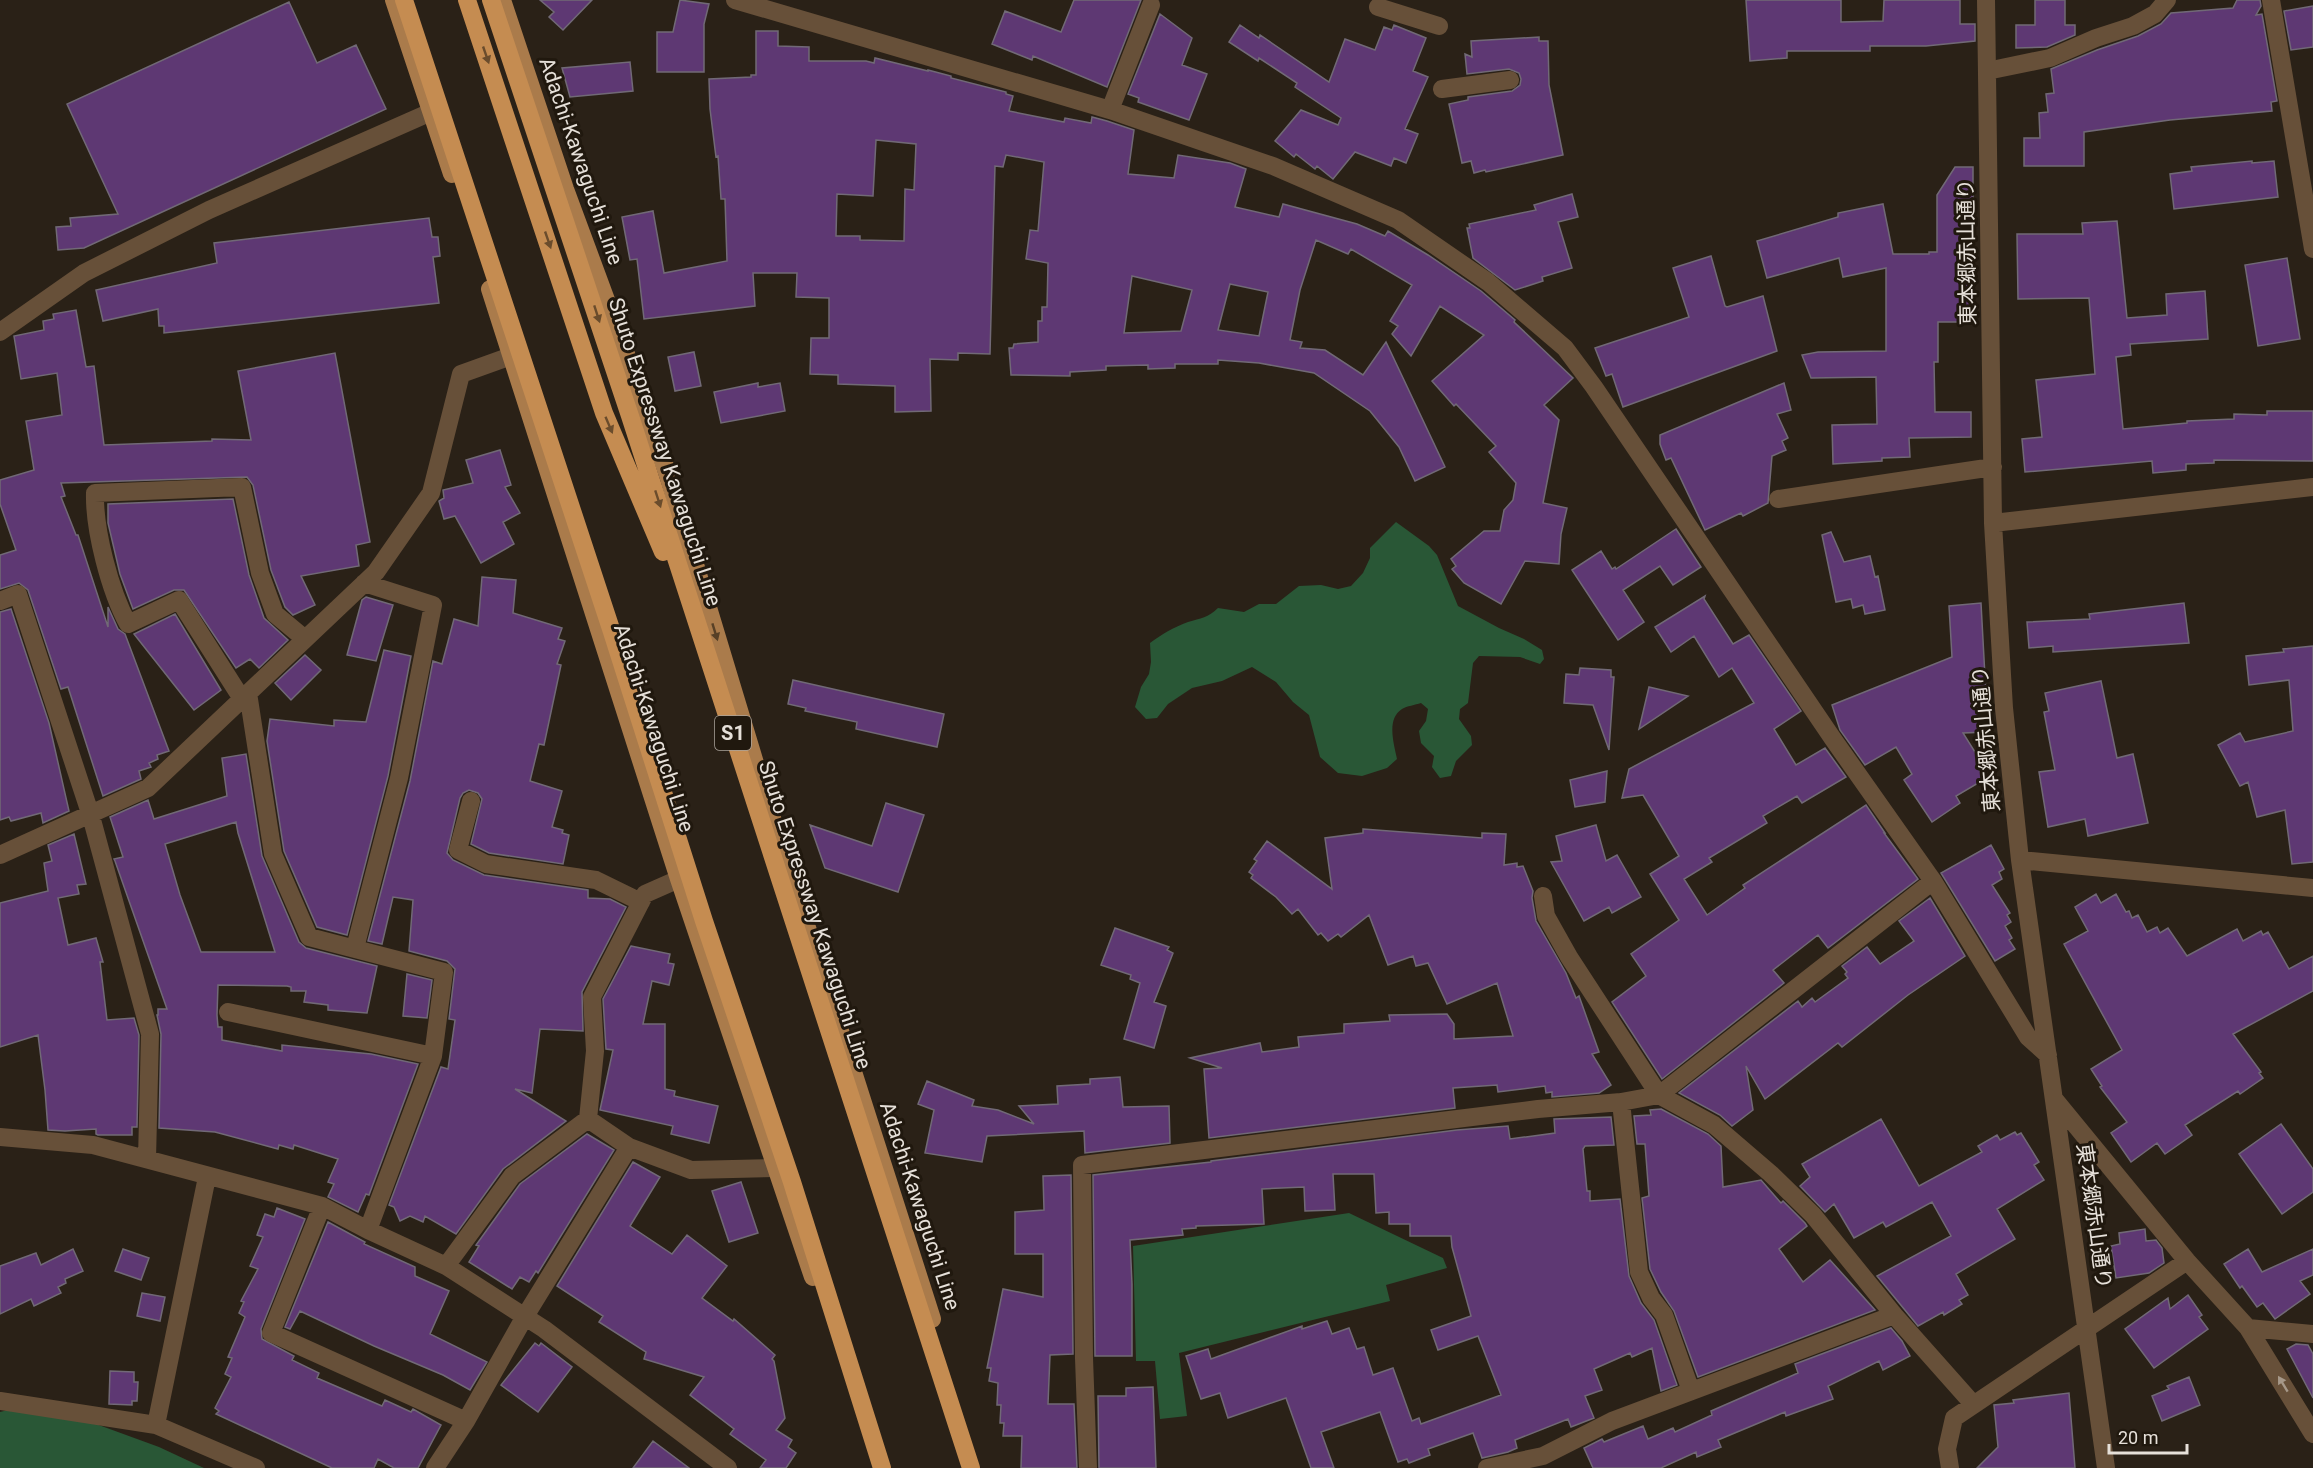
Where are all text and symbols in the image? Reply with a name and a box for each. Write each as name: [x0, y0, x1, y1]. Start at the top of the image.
one-way arrow: [481, 47, 491, 65]
street label: Adachi-Kawaguchi Line: [534, 54, 628, 268]
street label: 東本郷赤山通り: [1954, 178, 1980, 326]
one-way arrow: [543, 231, 553, 249]
street label: Shuto Expressway Kawaguchi Line: [604, 295, 726, 609]
one-way arrow: [593, 305, 602, 323]
one-way arrow: [604, 417, 614, 435]
one-way arrow: [653, 490, 663, 508]
street label: Adachi-Kawaguchi Line: [609, 621, 699, 835]
one-way arrow: [711, 623, 720, 641]
street label: 東本郷赤山通り: [1968, 665, 2004, 813]
road number: S1: [715, 716, 751, 750]
street label: Shuto Expressway Kawaguchi Line: [754, 758, 876, 1072]
street label: Adachi-Kawaguchi Line: [875, 1099, 965, 1313]
street label: 東本郷赤山通り: [2072, 1142, 2116, 1290]
one-way arrow: [2277, 1376, 2288, 1392]
scale bar: [2109, 1417, 2187, 1455]
text: 20 m: [2118, 1427, 2158, 1448]

